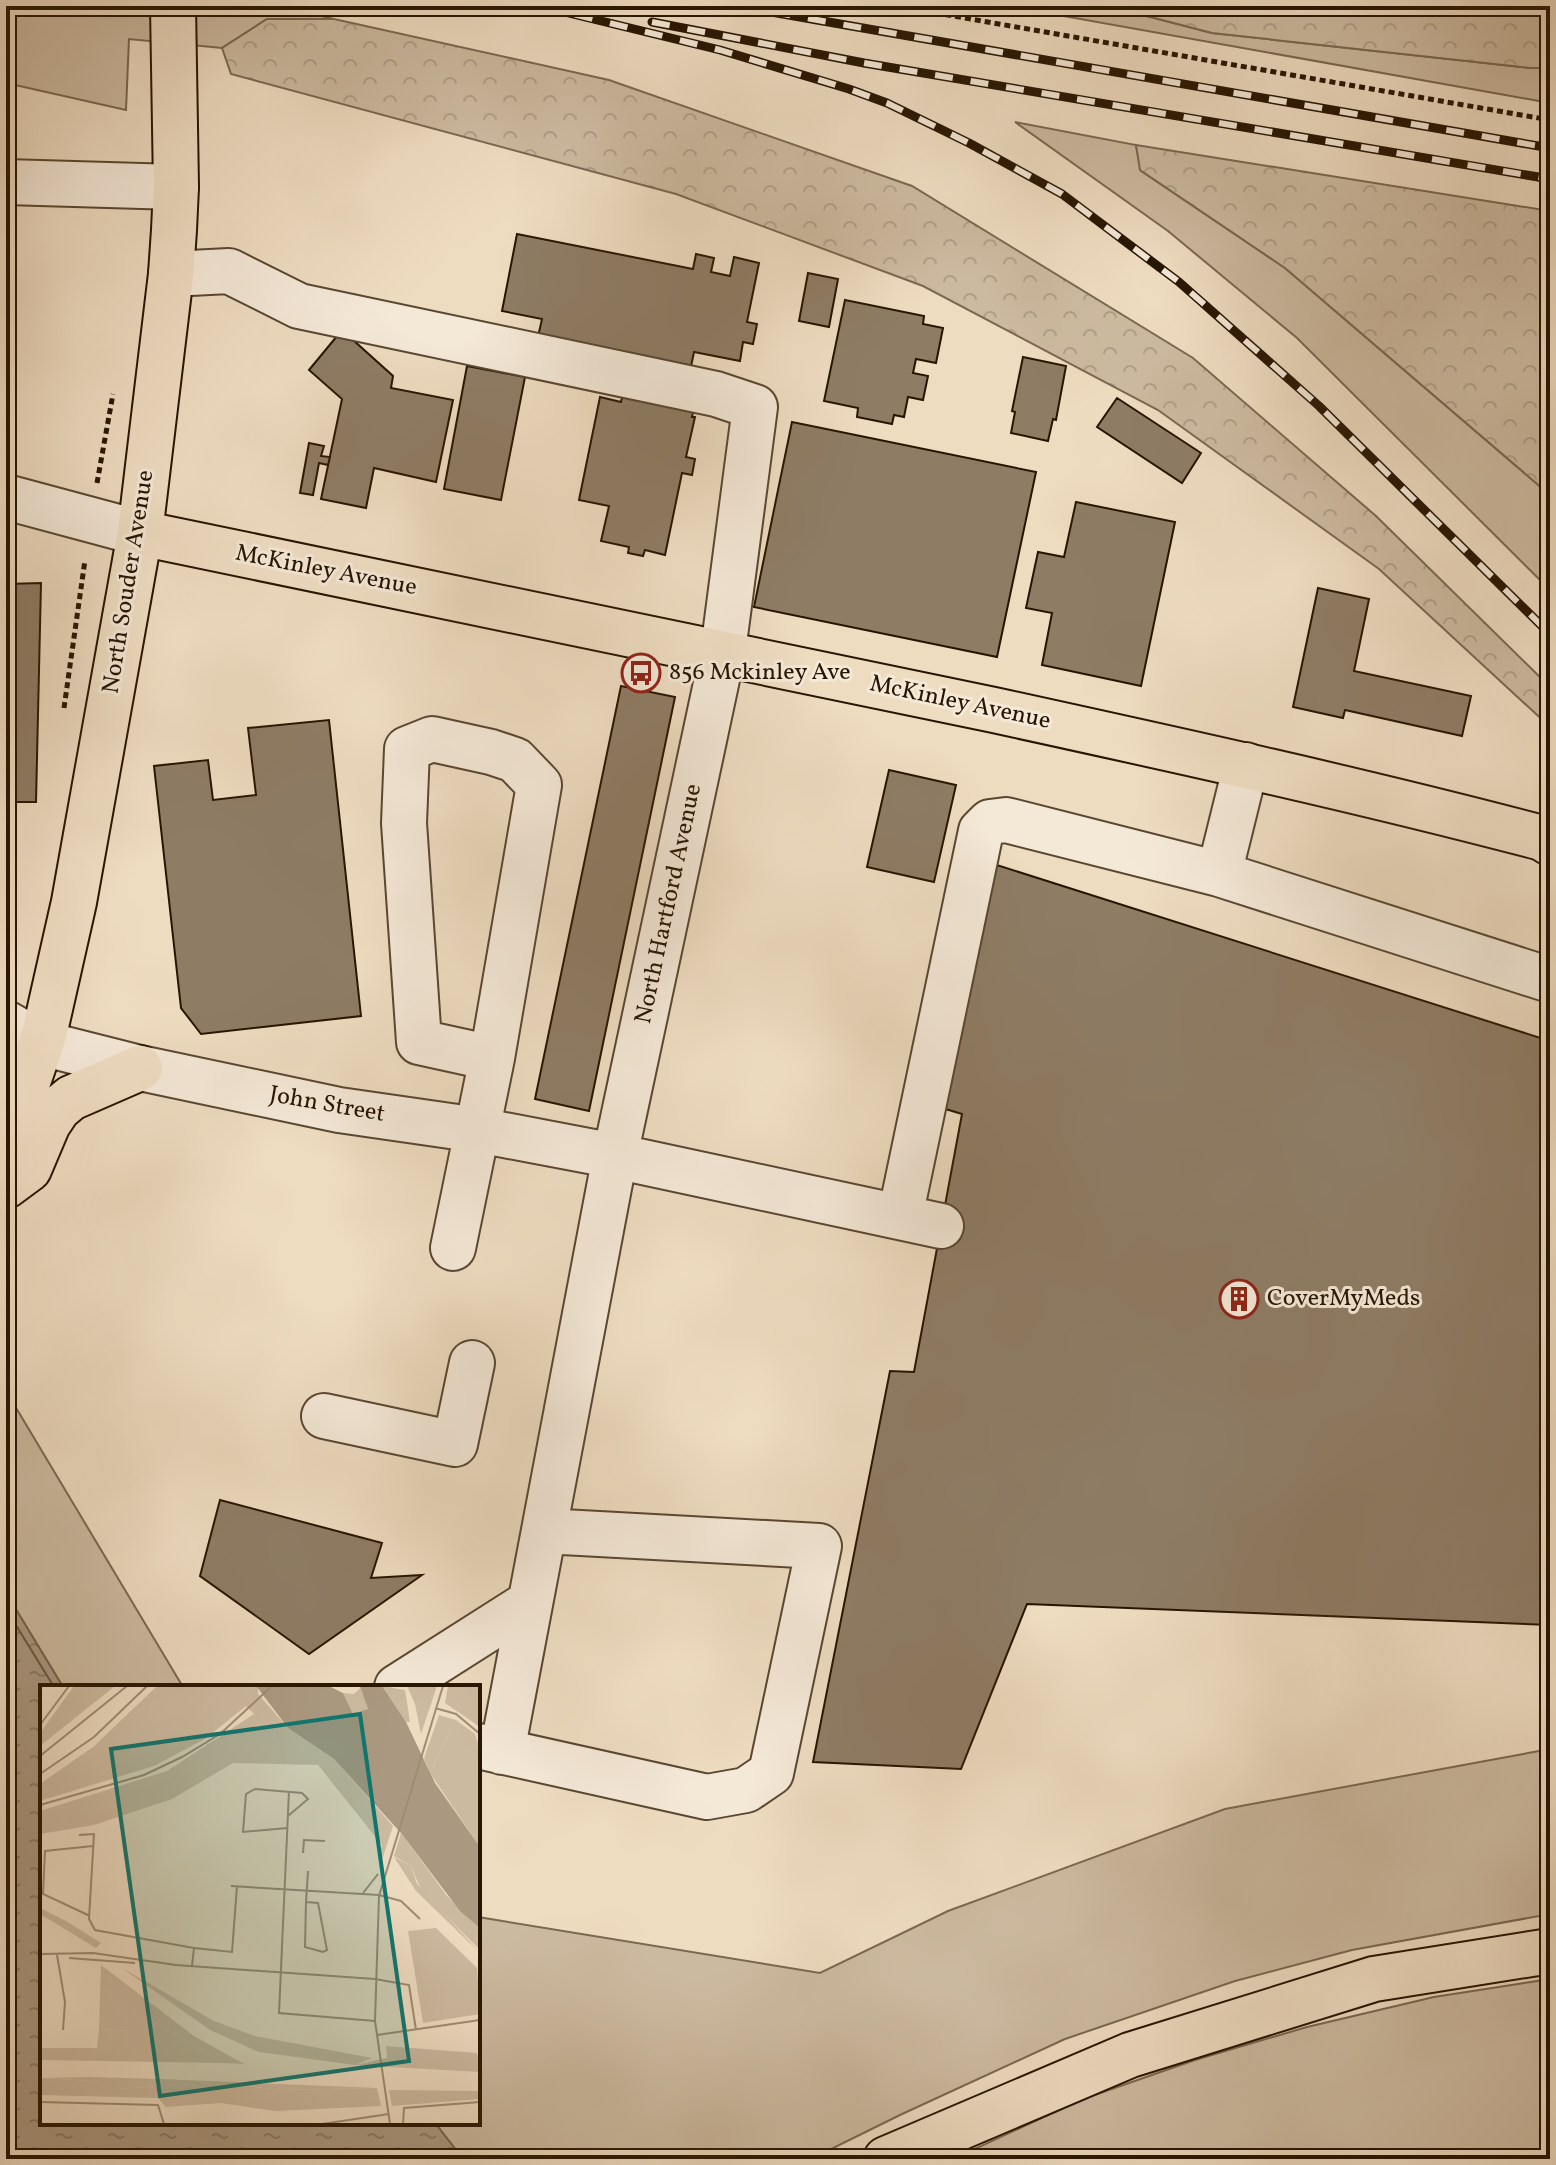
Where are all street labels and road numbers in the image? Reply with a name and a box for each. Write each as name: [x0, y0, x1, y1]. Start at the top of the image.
street label: North Souder Avenue: [95, 468, 163, 696]
street label: McKinley Avenue: [232, 537, 420, 605]
street label: McKinley Avenue: [866, 667, 1054, 739]
street label: North Hartford Avenue: [627, 781, 711, 1027]
street label: John Street: [267, 1078, 387, 1132]

